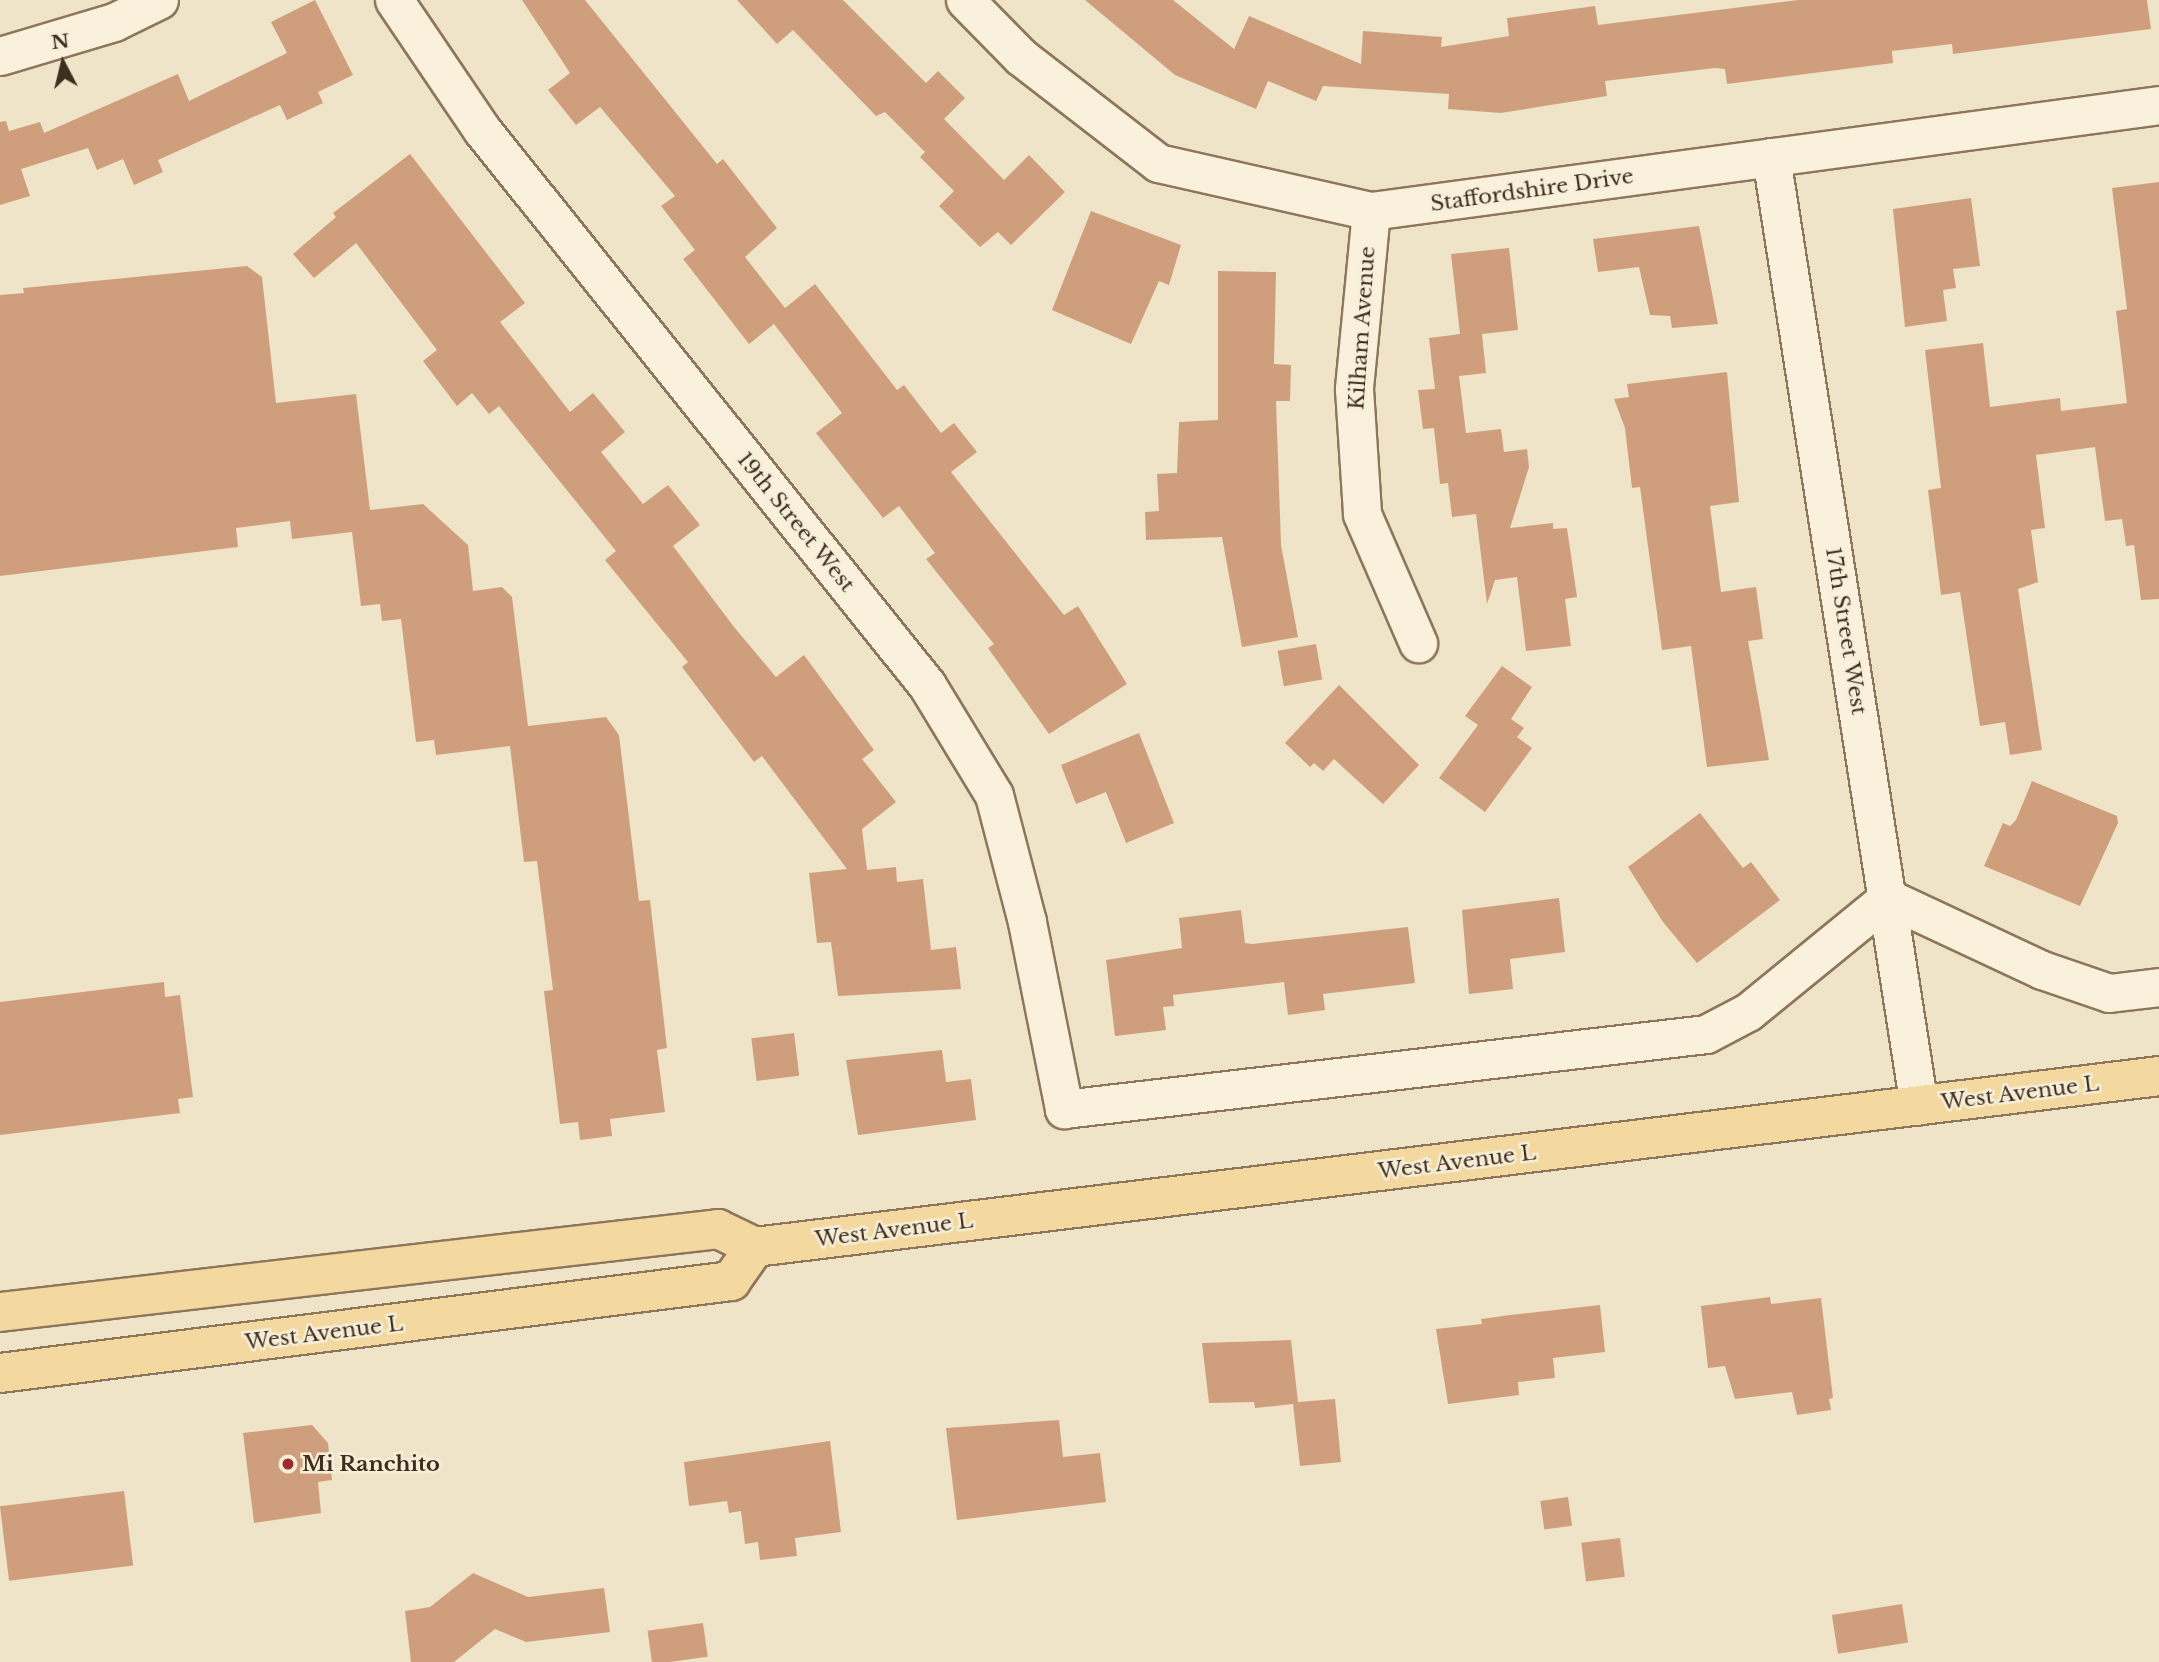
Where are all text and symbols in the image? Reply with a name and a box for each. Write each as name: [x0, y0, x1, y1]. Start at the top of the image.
north arrow: [28, 28, 98, 98]
text: N: [50, 29, 71, 54]
street label: Staffordshire Drive: [1429, 163, 1635, 217]
street label: Kilham Avenue: [1344, 245, 1380, 411]
street label: 19th Street West: [732, 447, 860, 597]
street label: 17th Street West: [1820, 545, 1872, 717]
street label: West Avenue L: [1939, 1071, 2101, 1115]
street label: West Avenue L: [1376, 1140, 1538, 1184]
street label: West Avenue L: [813, 1208, 975, 1252]
street label: West Avenue L: [243, 1311, 405, 1355]
place label: Mi Ranchito: [302, 1451, 440, 1477]
marker: Mi Ranchito: [280, 1456, 296, 1472]

